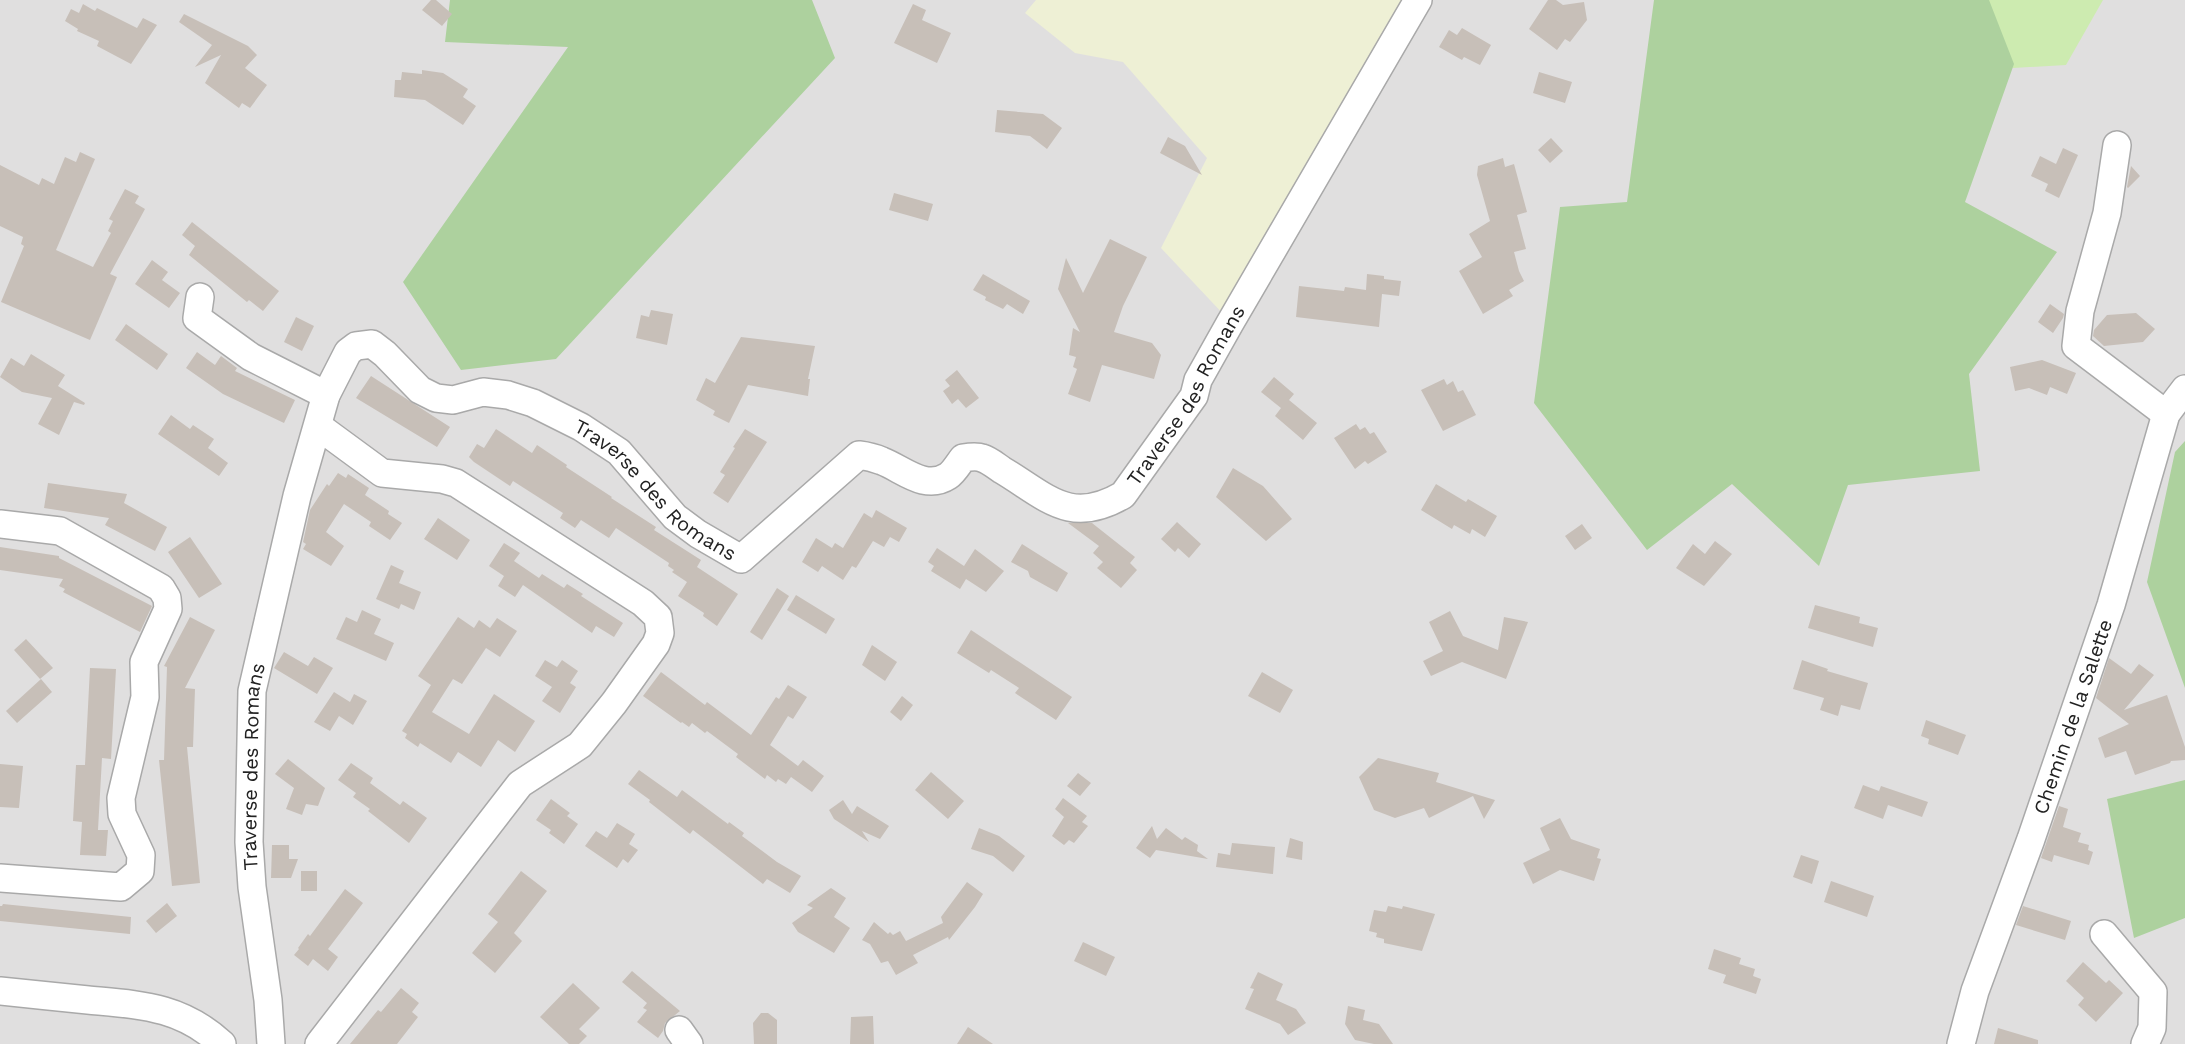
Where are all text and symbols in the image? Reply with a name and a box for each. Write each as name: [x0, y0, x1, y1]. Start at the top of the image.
street label: Traverse des Romans: [1122, 301, 1250, 490]
street label: Traverse des Romans: [571, 414, 741, 566]
street label: Chemin de la Salette: [2028, 616, 2117, 817]
street label: Traverse des Romans: [237, 660, 270, 871]

